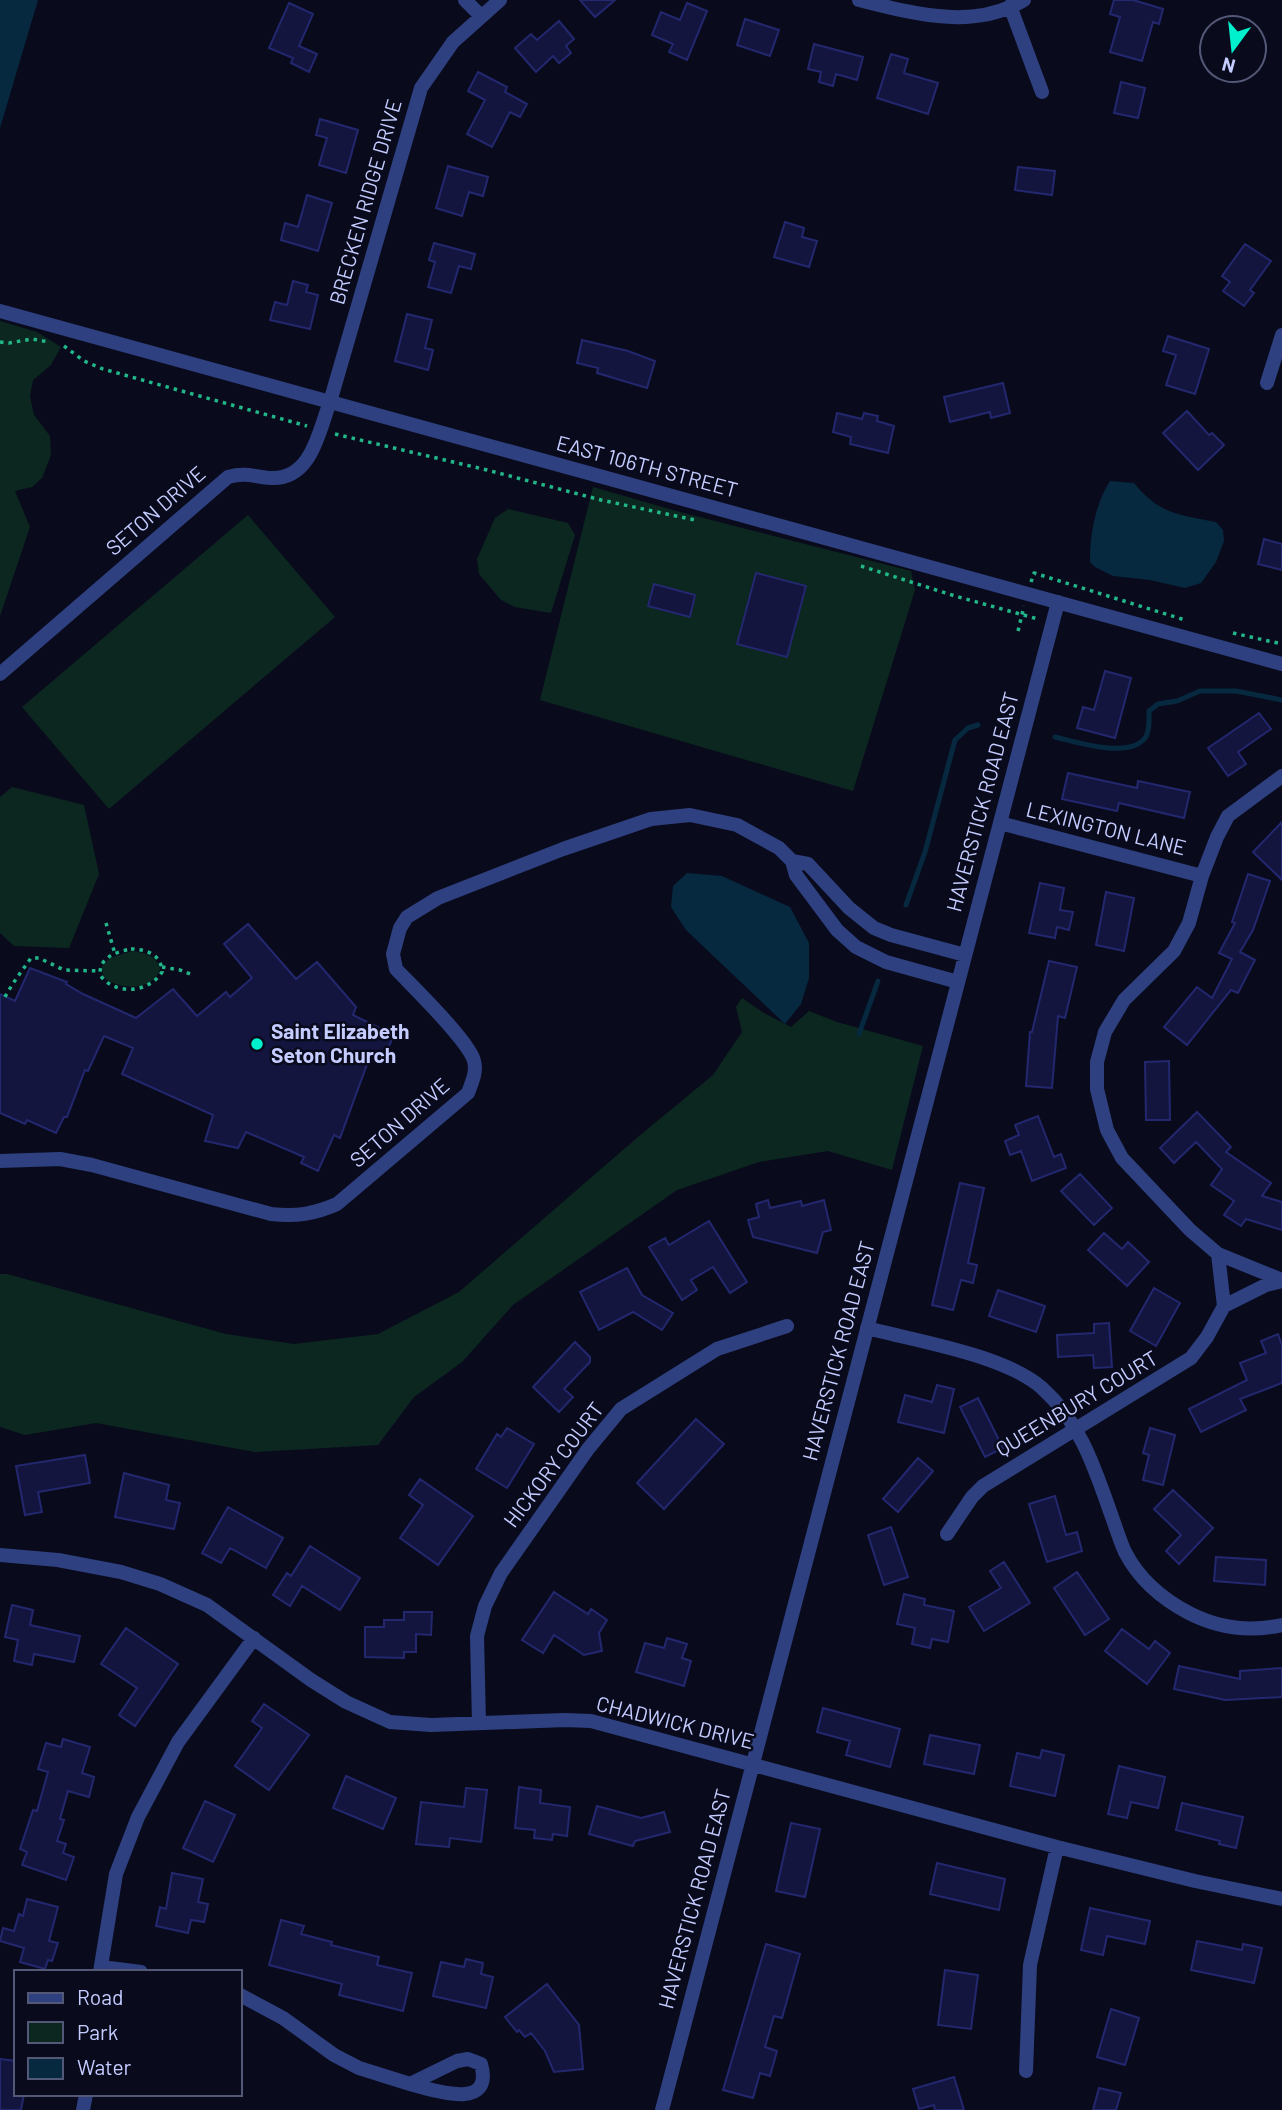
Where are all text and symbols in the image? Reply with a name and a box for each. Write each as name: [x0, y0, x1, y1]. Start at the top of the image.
north arrow: [1198, 14, 1268, 84]
text: N: [1219, 53, 1238, 79]
street label: BRECKEN RIDGE DRIVE: [323, 96, 406, 307]
street label: EAST 106TH STREET: [554, 429, 741, 502]
street label: SETON DRIVE: [100, 460, 210, 560]
street label: HAVERSTICK ROAD EAST: [940, 689, 1023, 914]
street label: LEXINGTON LANE: [1024, 796, 1189, 859]
place label: Saint Elizabeth Seton Church: [271, 1018, 409, 1067]
marker: Saint Elizabeth Seton Church: [249, 1036, 265, 1052]
street label: SETON DRIVE: [344, 1072, 454, 1172]
street label: HAVERSTICK ROAD EAST: [796, 1238, 879, 1463]
street label: QUEENBURY COURT: [991, 1344, 1162, 1461]
street label: HICKORY COURT: [498, 1396, 608, 1532]
street label: CHADWICK DRIVE: [594, 1690, 757, 1753]
street label: HAVERSTICK ROAD EAST: [652, 1786, 735, 2011]
legend: [14, 1970, 242, 2096]
text: Road: [77, 1984, 123, 2009]
text: Park: [77, 2019, 118, 2044]
text: Water: [77, 2054, 132, 2079]

